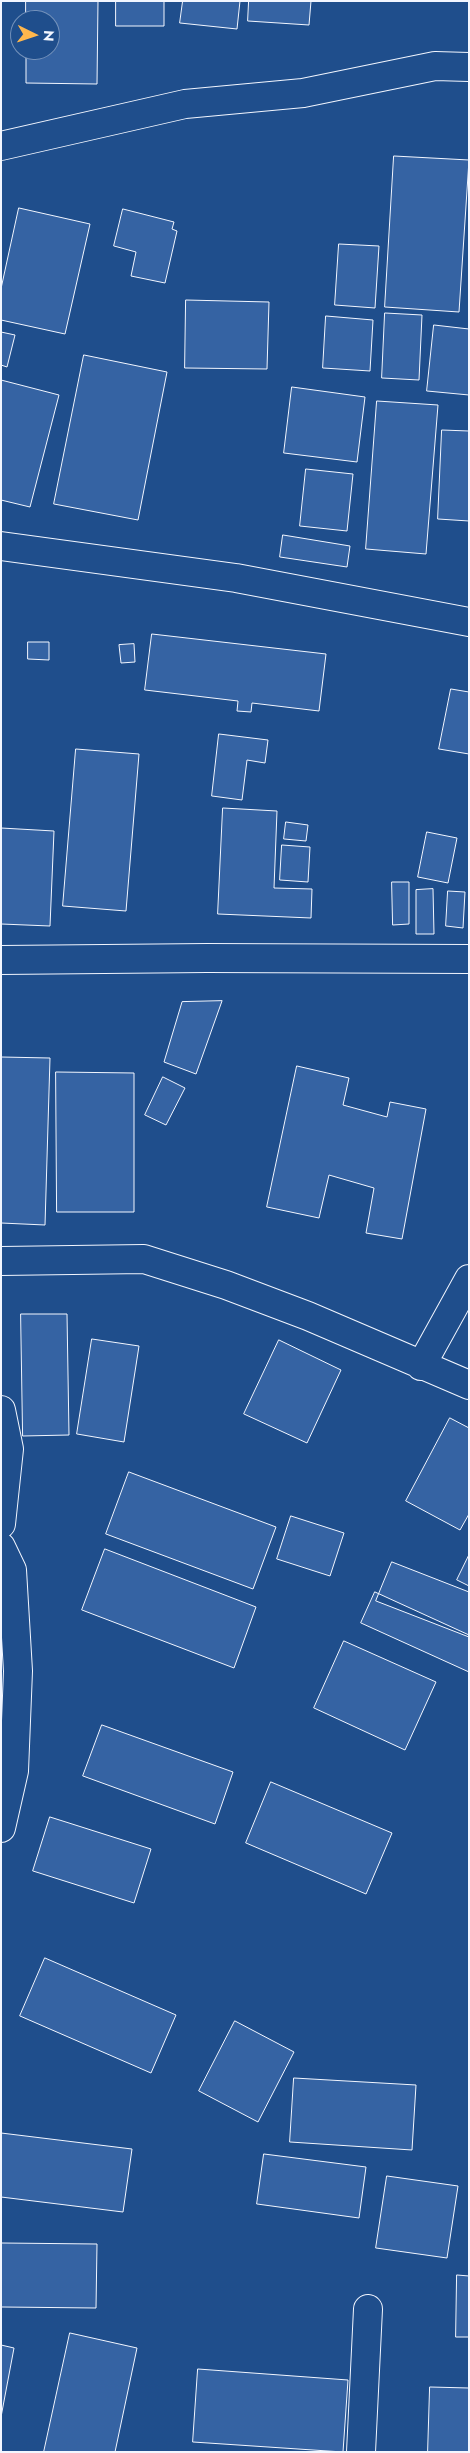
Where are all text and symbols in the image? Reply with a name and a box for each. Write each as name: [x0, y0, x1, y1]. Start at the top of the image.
north arrow: [10, 10, 60, 60]
text: N: [39, 30, 59, 42]

